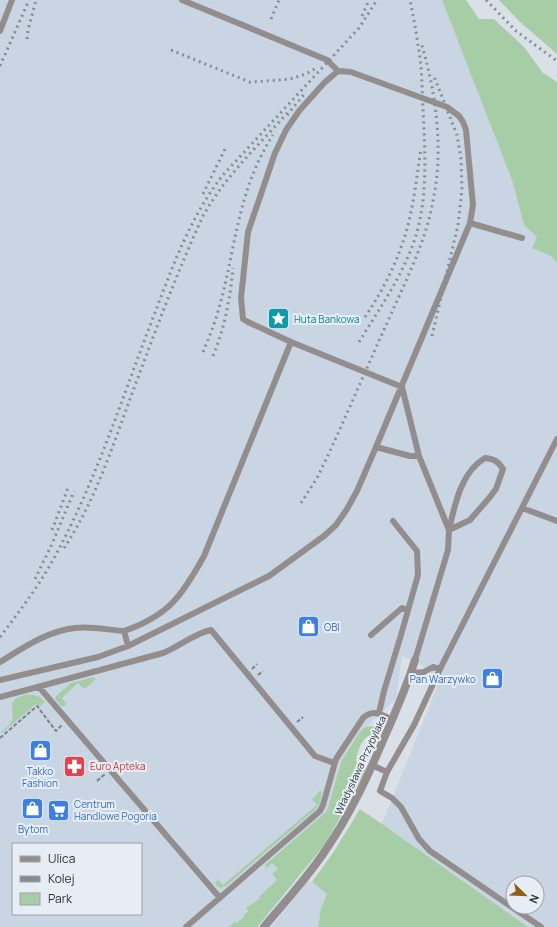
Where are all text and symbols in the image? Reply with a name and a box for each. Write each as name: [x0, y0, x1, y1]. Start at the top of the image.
place icon: Huta Bankowa: [265, 306, 291, 332]
place label: Huta Bankowa: [294, 312, 359, 326]
shop icon: OBI: [295, 614, 321, 640]
place label: OBI: [324, 620, 340, 634]
shop icon: Pan Warzywko: [479, 666, 505, 692]
place label: Pan Warzywko: [410, 672, 476, 686]
street label: Władysława Przybylaka: [331, 713, 389, 817]
shop icon: Takko Fashion: [27, 738, 53, 764]
pharmacy icon: Euro Apteka: [61, 753, 87, 779]
place label: Euro Apteka: [90, 759, 145, 773]
place label: Takko Fashion: [22, 764, 58, 790]
shop icon: Bytom: [20, 796, 46, 822]
supermarket icon: Centrum Handlowe Pogoria: [45, 797, 71, 823]
place label: Centrum Handlowe Pogoria: [74, 797, 157, 823]
place label: Bytom: [18, 822, 48, 836]
legend: [12, 843, 142, 915]
text: Ulica: [48, 850, 75, 867]
text: Kolej: [48, 870, 75, 887]
north arrow: [505, 875, 545, 915]
text: Park: [48, 890, 73, 907]
text: N: [526, 893, 543, 906]

